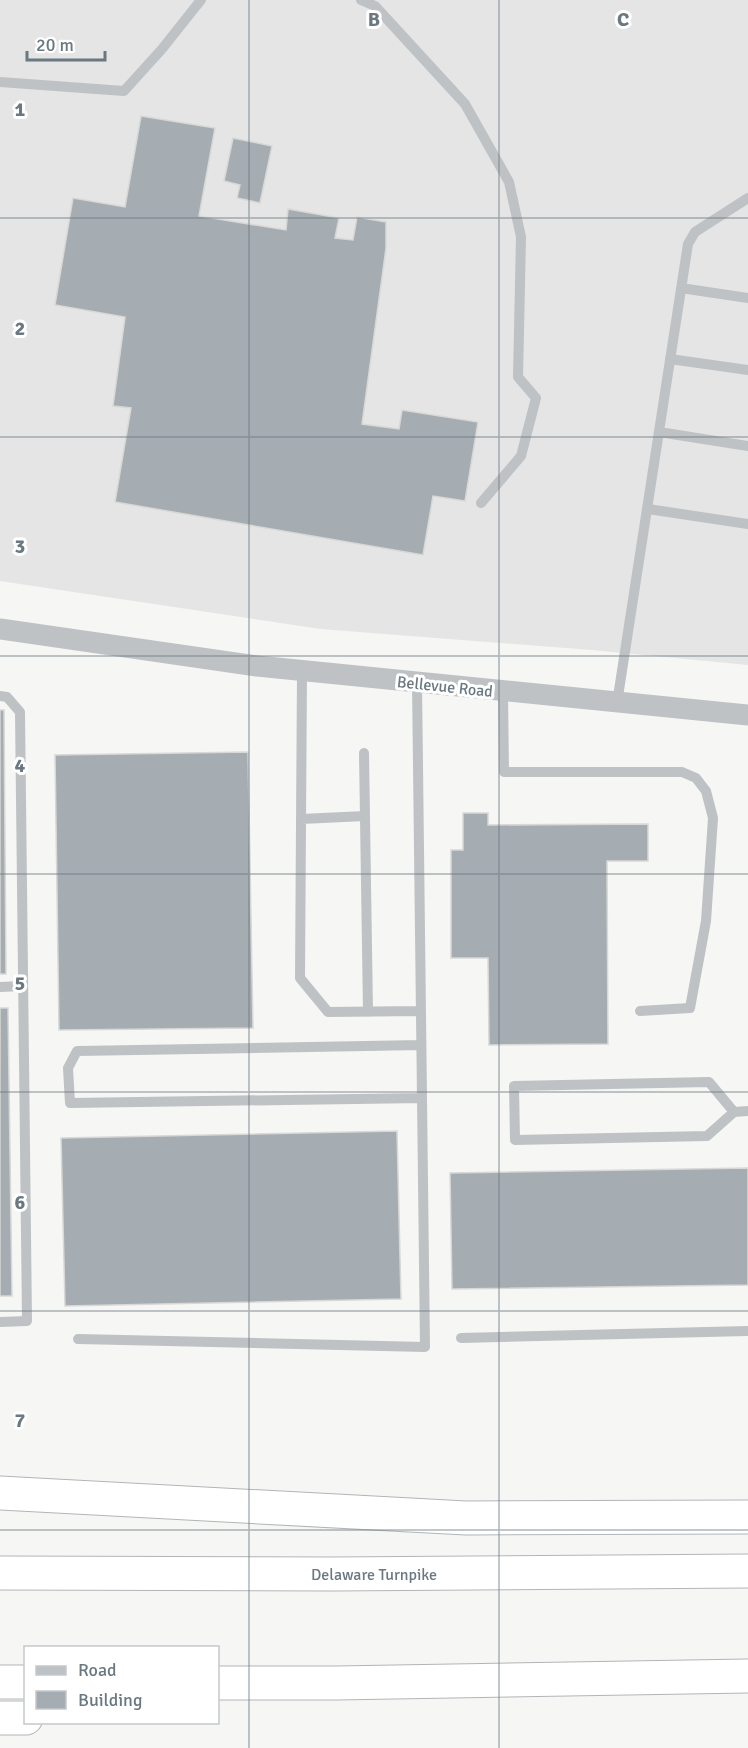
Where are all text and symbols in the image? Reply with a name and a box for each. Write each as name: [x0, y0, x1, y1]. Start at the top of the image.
text: B: [368, 7, 380, 32]
text: C: [617, 7, 629, 32]
scale bar: [27, 24, 105, 62]
text: 20 m: [36, 34, 74, 56]
text: 1: [15, 97, 26, 122]
text: 2: [15, 316, 25, 341]
text: 3: [15, 534, 25, 559]
street label: Bellevue Road: [396, 672, 494, 702]
text: 4: [15, 753, 26, 778]
text: 5: [15, 971, 25, 996]
text: 6: [15, 1190, 26, 1215]
text: 7: [15, 1408, 26, 1433]
street label: Delaware Turnpike: [311, 1565, 437, 1585]
legend: [24, 1646, 219, 1724]
text: Road: [78, 1659, 117, 1681]
text: Building: [78, 1689, 142, 1711]

